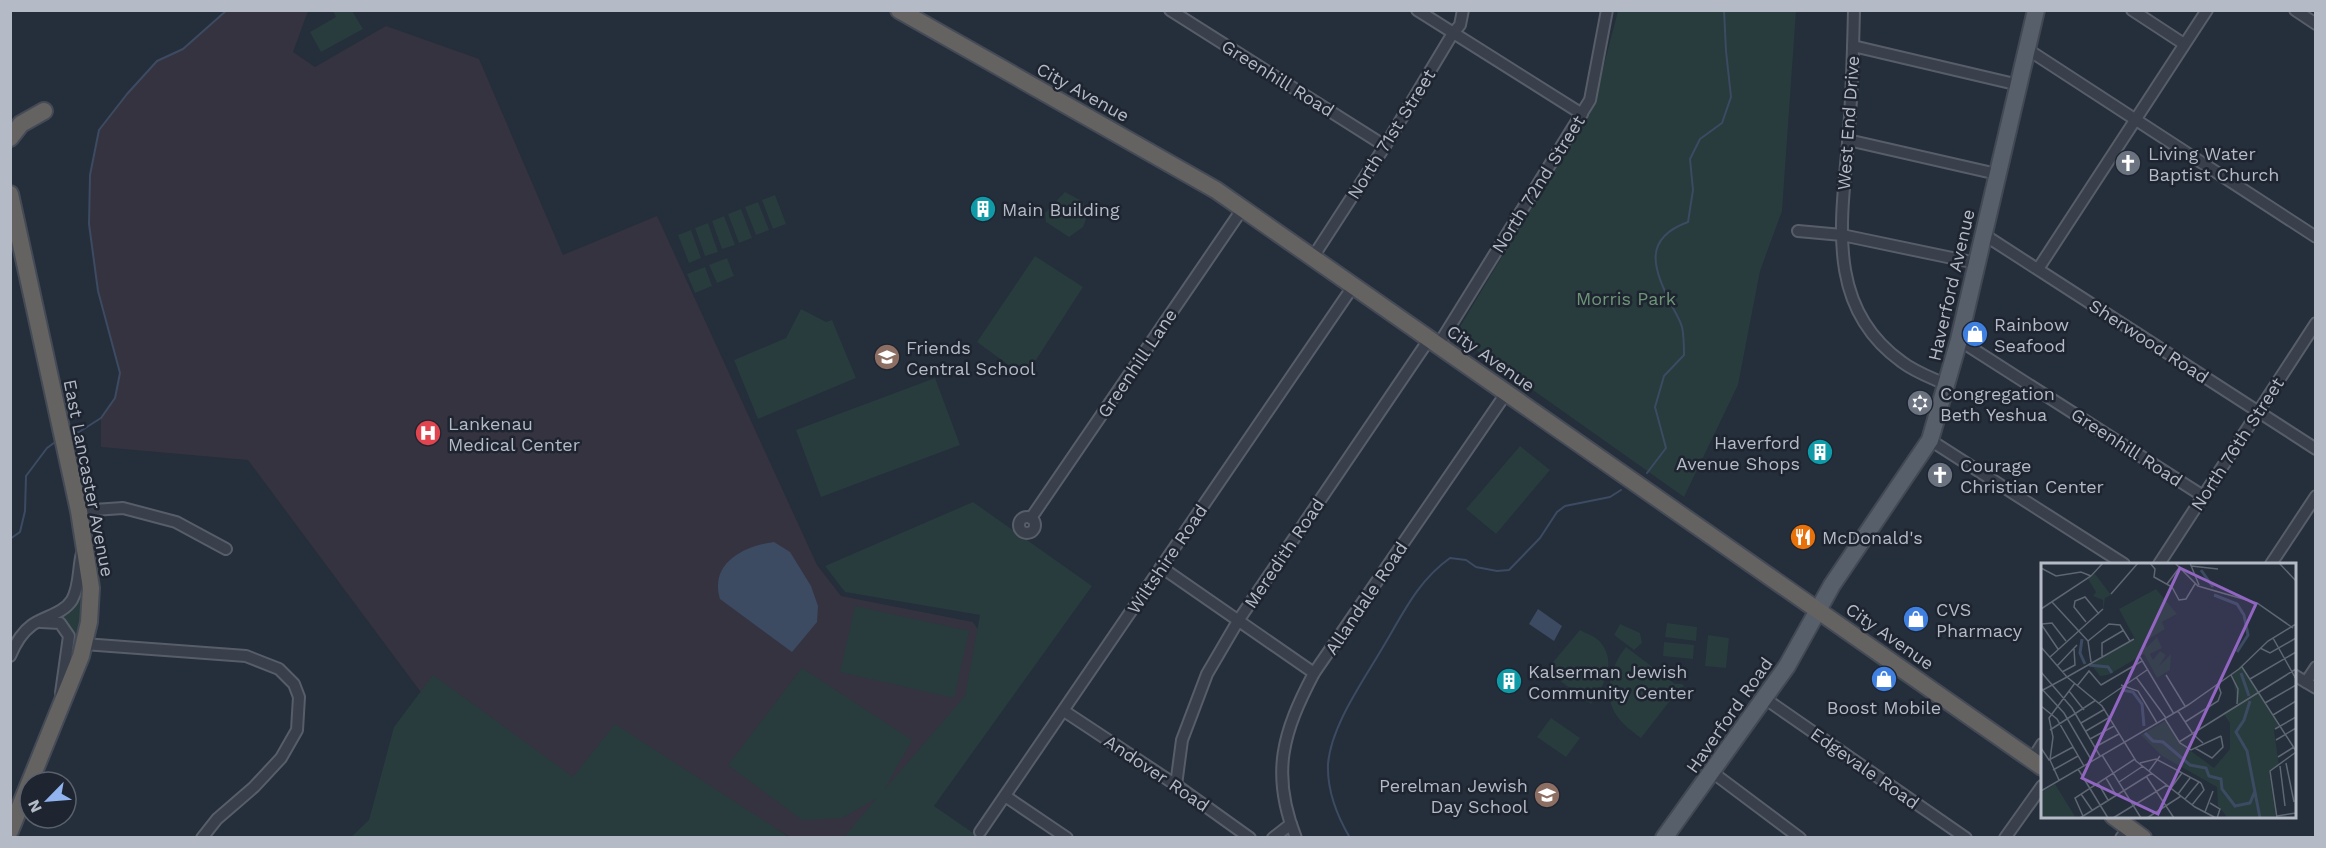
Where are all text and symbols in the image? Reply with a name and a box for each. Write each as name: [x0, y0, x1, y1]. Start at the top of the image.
street label: Greenhill Road: [1218, 35, 1338, 121]
street label: West End Drive: [1833, 55, 1863, 191]
street label: City Avenue: [1033, 58, 1133, 126]
street label: North 71st Street: [1343, 65, 1440, 203]
street label: North 72nd Street: [1487, 111, 1589, 257]
place label: Living Water Baptist Church: [2148, 143, 2279, 185]
church icon: Living Water Baptist Church: [2113, 148, 2143, 178]
building icon: Main Building: [968, 194, 998, 224]
place label: Main Building: [1002, 199, 1120, 220]
street label: Haverford Avenue: [1923, 207, 1979, 363]
park label: Morris Park: [1576, 288, 1676, 309]
street label: Sherwood Road: [2085, 295, 2213, 387]
street label: Greenhill Lane: [1093, 305, 1181, 421]
place label: Rainbow Seafood: [1994, 314, 2069, 356]
shop icon: Rainbow Seafood: [1960, 319, 1990, 349]
street label: City Avenue: [1443, 320, 1539, 396]
place label: Friends Central School: [906, 337, 1036, 379]
school or university icon: Friends Central School: [872, 342, 902, 372]
street label: North 76th Street: [2186, 373, 2288, 514]
street label: East Lancaster Avenue: [60, 378, 118, 578]
place label: Congregation Beth Yeshua: [1940, 383, 2055, 425]
synagogue icon: Congregation Beth Yeshua: [1905, 388, 1935, 418]
street label: Greenhill Road: [2067, 403, 2187, 491]
place label: Lankenau Medical Center: [448, 413, 580, 455]
hospital icon: Lankenau Medical Center: [413, 418, 443, 448]
place label: Haverford Avenue Shops: [1676, 432, 1800, 474]
building icon: Haverford Avenue Shops: [1805, 437, 1835, 467]
place label: Courage Christian Center: [1960, 455, 2104, 497]
church icon: Courage Christian Center: [1925, 460, 1955, 490]
street label: Meredith Road: [1240, 494, 1328, 612]
street label: Wiltshire Road: [1123, 500, 1211, 618]
restaurant icon: McDonald's: [1788, 522, 1818, 552]
place label: McDonald's: [1822, 527, 1923, 548]
street label: Allandale Road: [1320, 538, 1412, 658]
inset map: [2041, 563, 2296, 818]
street label: City Avenue: [1842, 598, 1938, 674]
place label: CVS Pharmacy: [1936, 599, 2023, 641]
shop icon: CVS Pharmacy: [1901, 604, 1931, 634]
street label: Haverford Road: [1681, 653, 1777, 777]
place label: Kalserman Jewish Community Center: [1528, 661, 1694, 703]
shop icon: Boost Mobile: [1869, 664, 1899, 694]
building icon: Kalserman Jewish Community Center: [1494, 666, 1524, 696]
place label: Boost Mobile: [1827, 697, 1941, 718]
street label: Edgevale Road: [1807, 723, 1923, 813]
street label: Andover Road: [1101, 730, 1213, 816]
north arrow: [18, 770, 78, 830]
place label: Perelman Jewish Day School: [1379, 775, 1528, 817]
school or university icon: Perelman Jewish Day School: [1532, 780, 1562, 810]
text: N: [24, 797, 46, 816]

